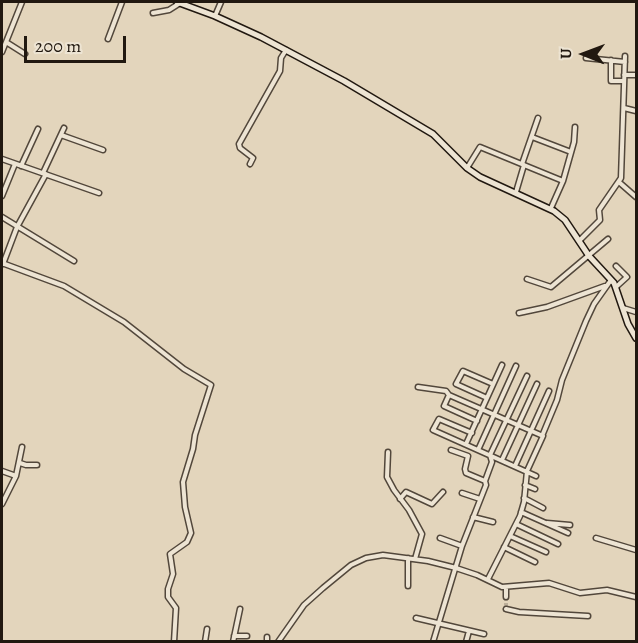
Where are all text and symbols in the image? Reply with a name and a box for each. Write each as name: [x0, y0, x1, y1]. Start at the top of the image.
scale bar: [27, 24, 129, 62]
north arrow: [554, 24, 614, 84]
text: 200 m: [35, 34, 81, 58]
text: U: [555, 48, 577, 59]

